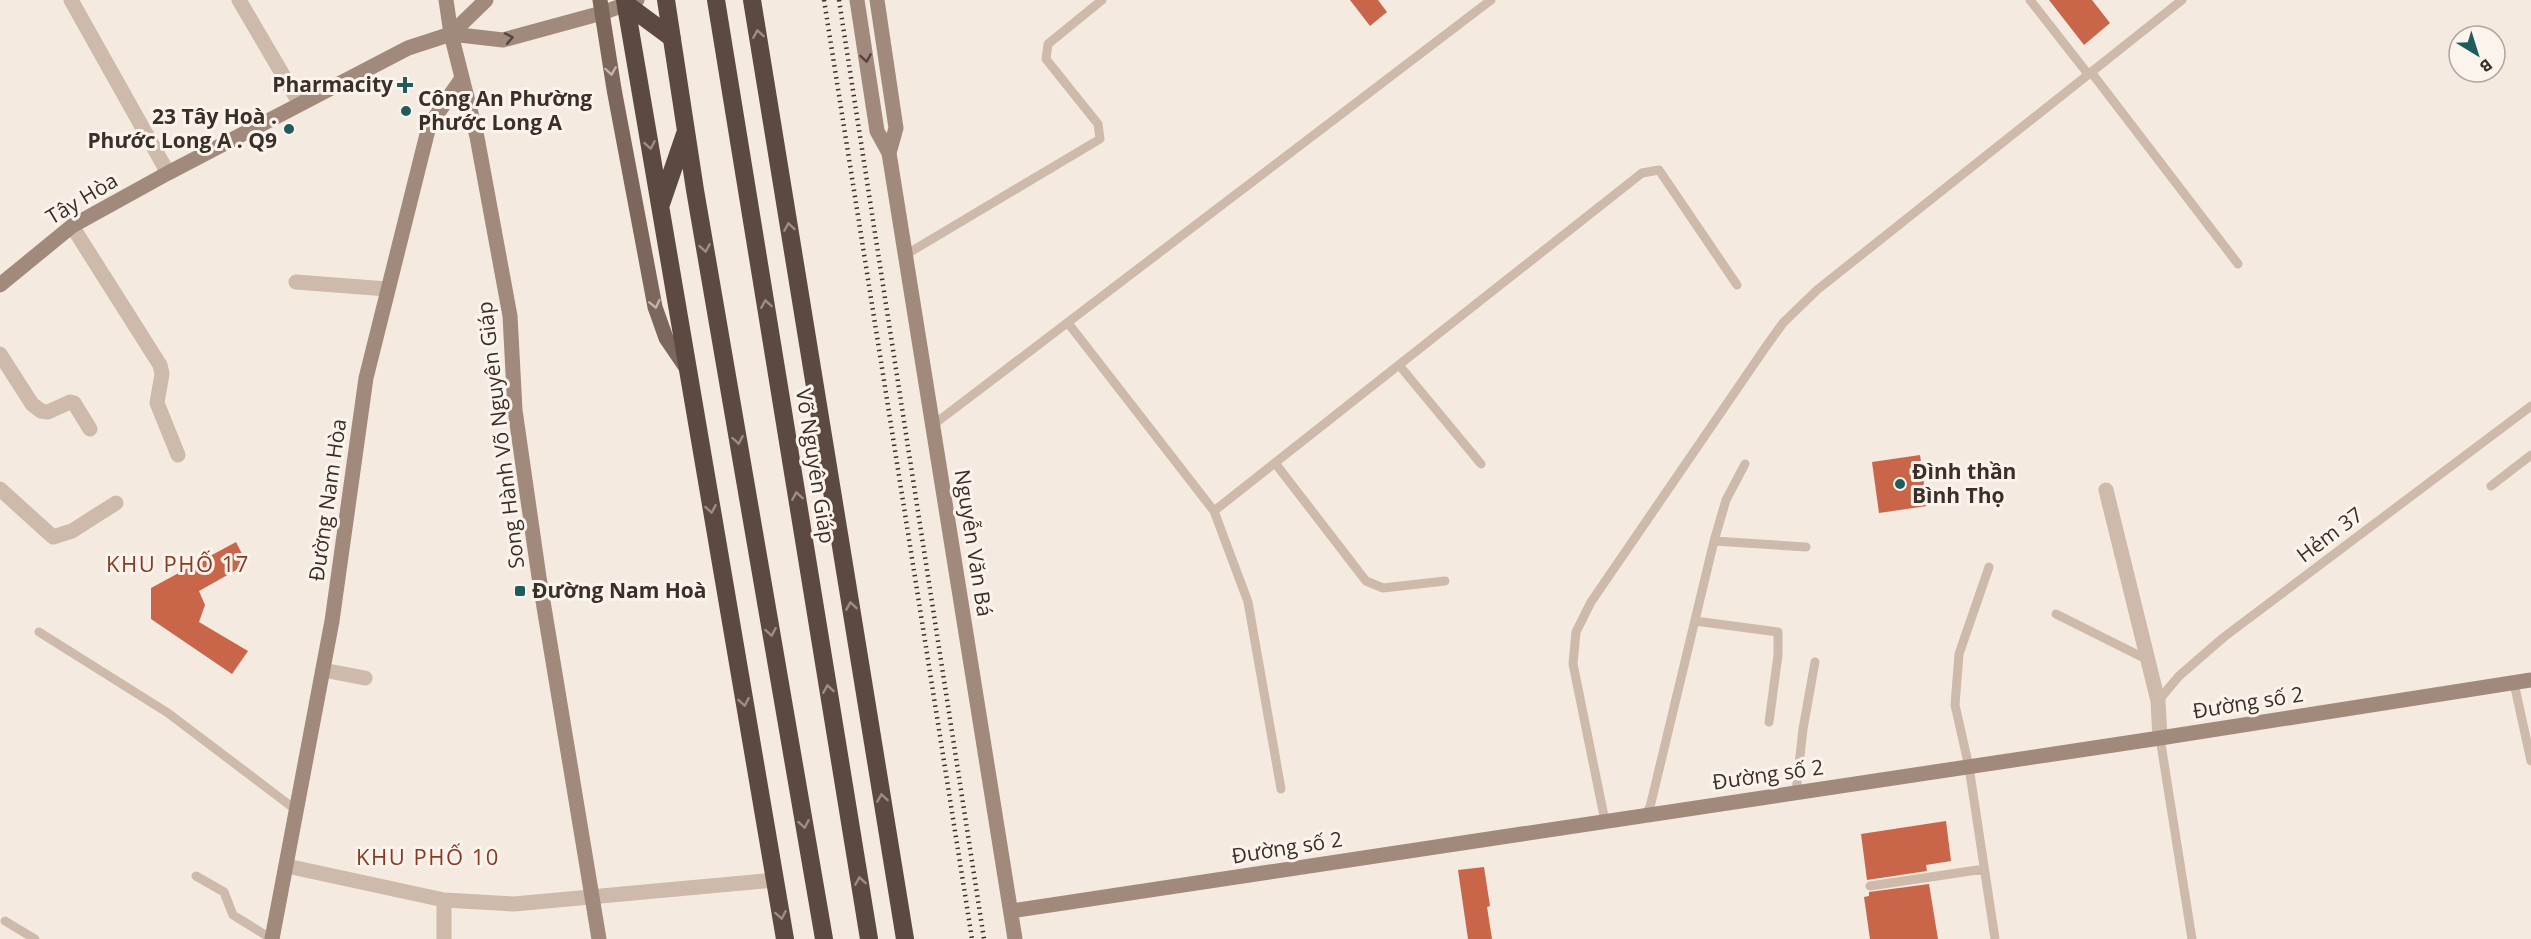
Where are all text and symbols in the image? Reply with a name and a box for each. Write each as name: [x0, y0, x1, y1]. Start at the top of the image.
north arrow: [2447, 24, 2507, 84]
one-way arrow: [752, 30, 764, 39]
one-way arrow: [504, 32, 514, 45]
one-way arrow: [860, 53, 872, 62]
text: B: [2475, 54, 2497, 78]
one-way arrow: [604, 66, 617, 76]
place label: Pharmacity: [272, 70, 393, 98]
marker: Pharmacity: [398, 78, 412, 92]
place label: Công An Phường Phước Long A: [418, 84, 592, 136]
place label: 23 Tây Hoà . Phước Long A . Q9: [87, 102, 277, 154]
marker: Công An Phường Phước Long A: [399, 104, 413, 118]
marker: 23 Tây Hoà . Phước Long A . Q9: [282, 122, 296, 136]
one-way arrow: [643, 140, 656, 150]
street label: Tây Hòa: [40, 166, 123, 230]
one-way arrow: [783, 222, 796, 232]
one-way arrow: [698, 242, 711, 252]
one-way arrow: [648, 299, 661, 309]
one-way arrow: [760, 299, 773, 309]
street label: Song Hành Võ Nguyên Giáp: [470, 300, 530, 570]
street label: Võ Nguyên Giáp: [790, 386, 842, 545]
street label: Đường Nam Hòa: [302, 417, 352, 583]
one-way arrow: [731, 435, 744, 445]
place label: Đình thần Bình Thọ: [1912, 457, 2016, 509]
street label: Nguyễn Văn Bá: [949, 467, 999, 618]
marker: Đình thần Bình Thọ: [1893, 477, 1907, 491]
one-way arrow: [791, 492, 804, 502]
street label: Hẻm 37: [2291, 500, 2368, 568]
one-way arrow: [705, 505, 717, 514]
district label: KHU PHỐ 17: [106, 548, 250, 578]
place label: Đường Nam Hoà: [532, 576, 706, 604]
marker: Đường Nam Hoà: [513, 584, 527, 598]
one-way arrow: [845, 601, 857, 611]
one-way arrow: [764, 627, 777, 637]
street label: Đường số 2: [2190, 679, 2305, 725]
one-way arrow: [823, 684, 835, 693]
one-way arrow: [737, 696, 750, 706]
street label: Đường số 2: [1711, 752, 1825, 796]
one-way arrow: [876, 794, 889, 804]
one-way arrow: [797, 819, 810, 829]
street label: Đường số 2: [1229, 824, 1344, 870]
district label: KHU PHỐ 10: [356, 841, 500, 871]
one-way arrow: [854, 877, 866, 886]
one-way arrow: [774, 910, 786, 919]

